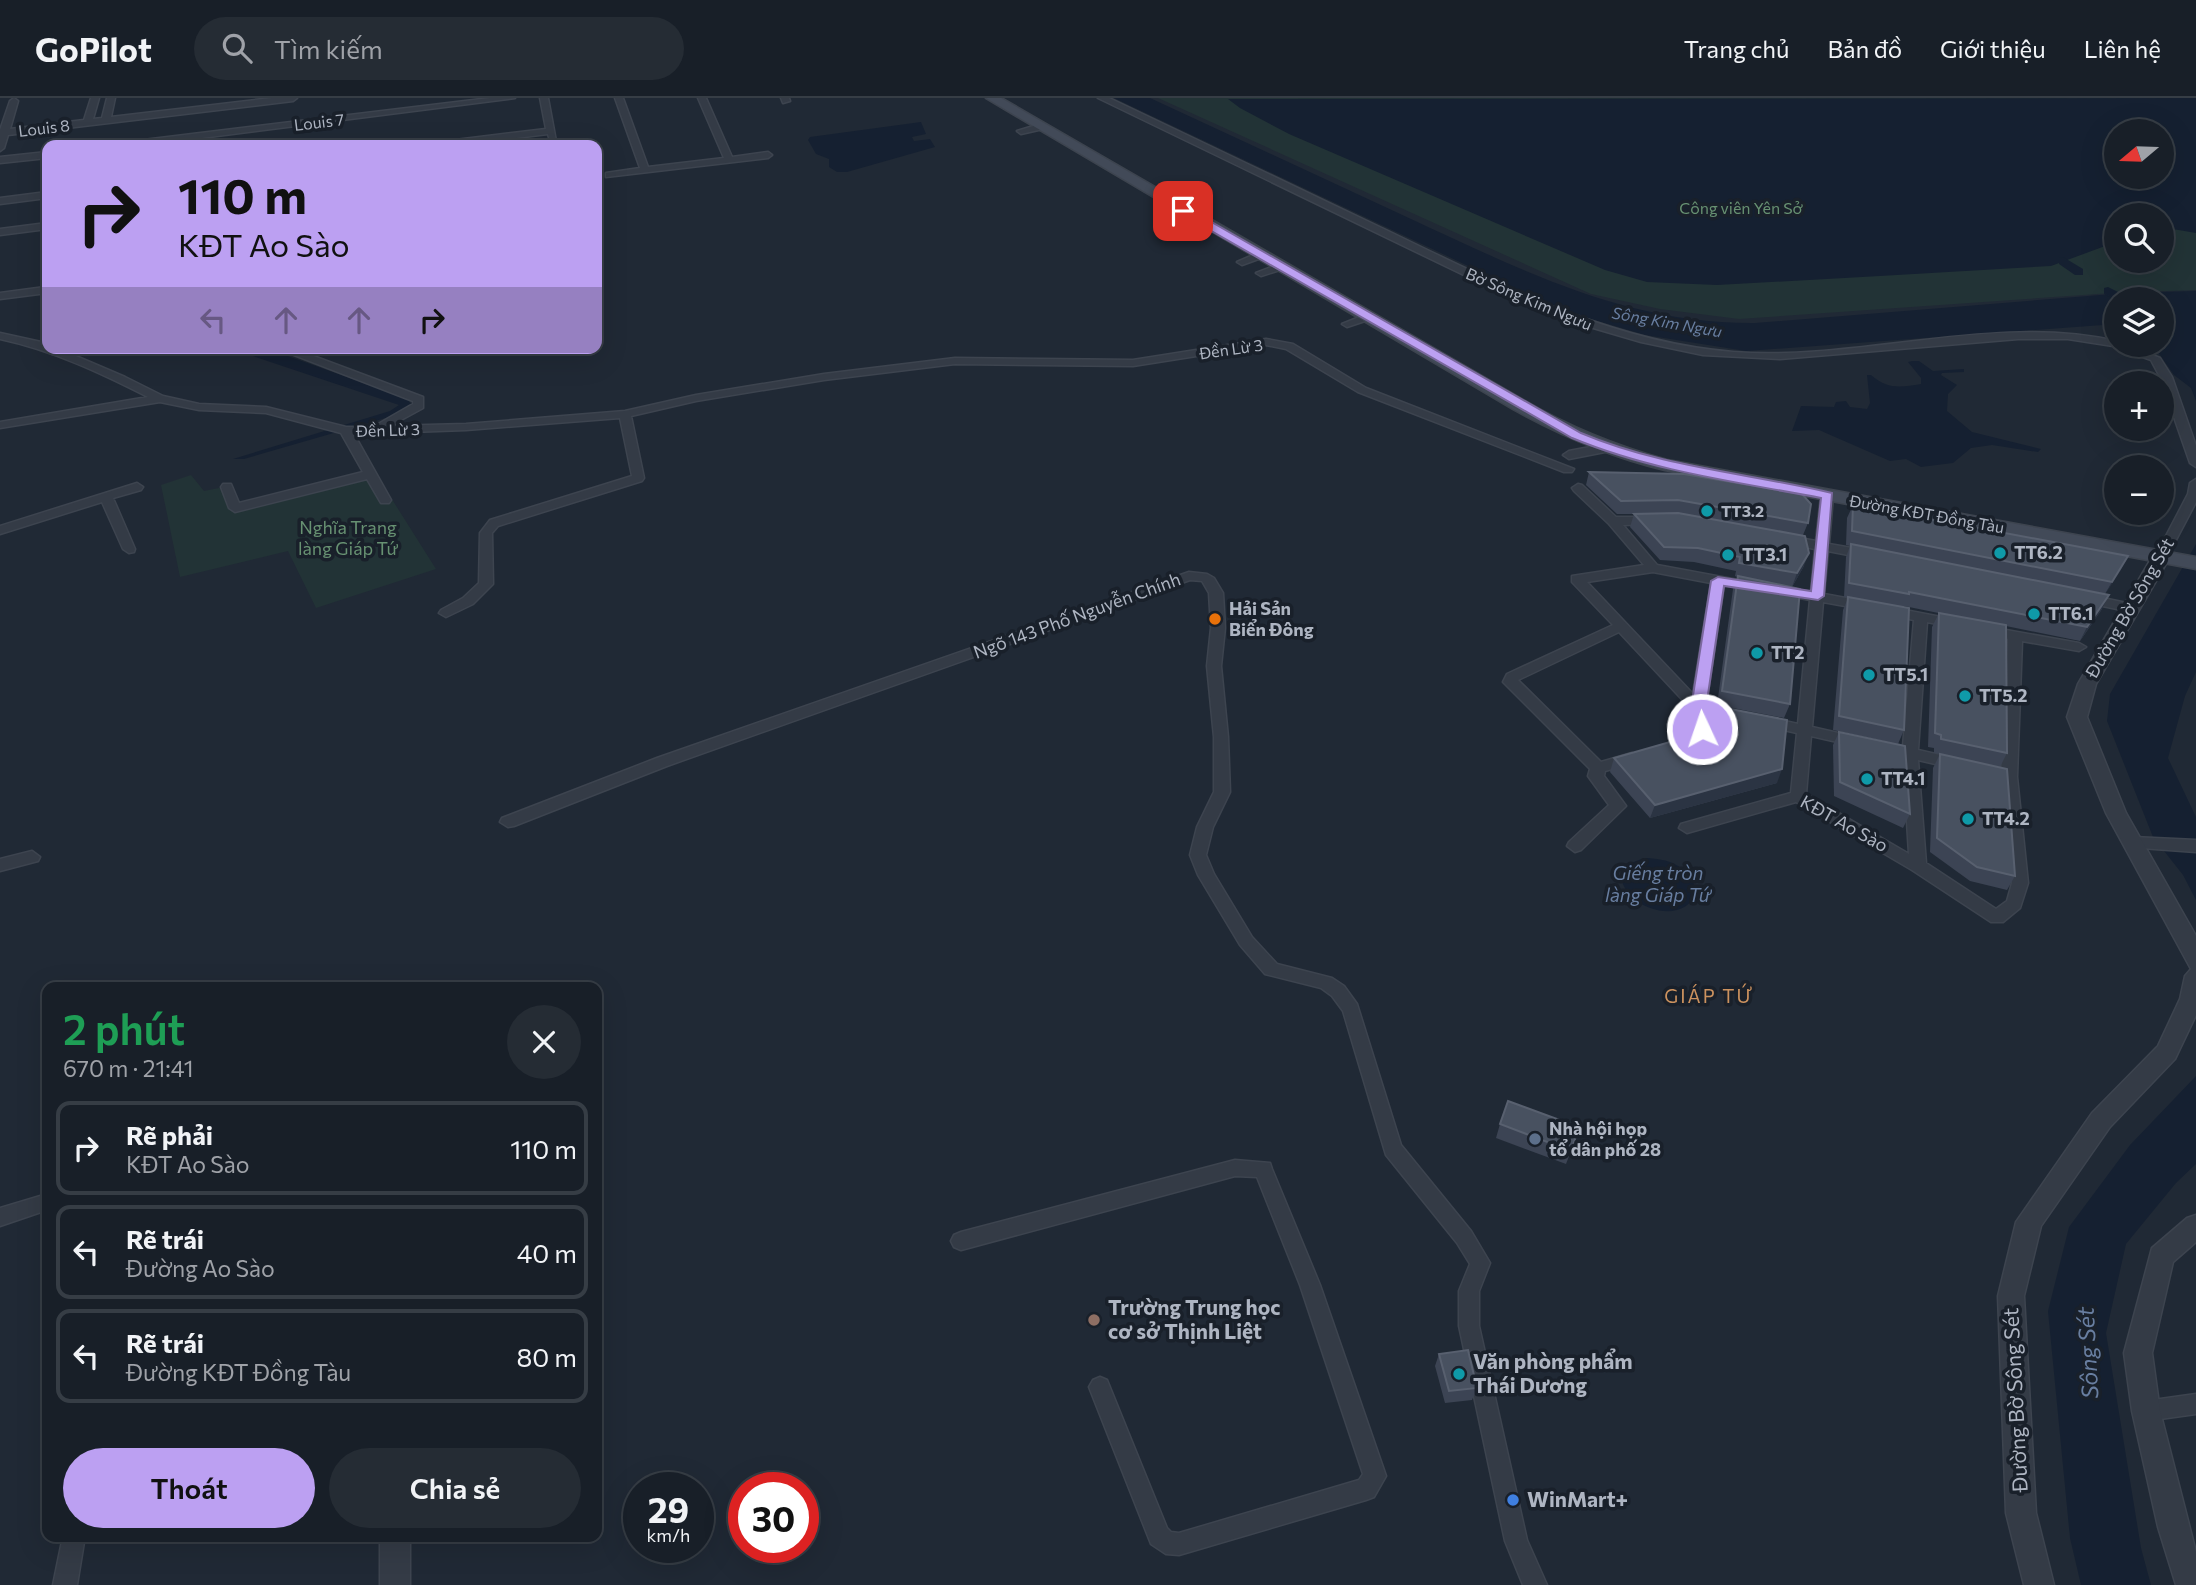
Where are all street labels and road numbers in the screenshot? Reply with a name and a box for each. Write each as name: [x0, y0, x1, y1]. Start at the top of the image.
street label: Louis 7: [293, 109, 345, 134]
street label: Louis 8: [17, 115, 71, 140]
street label: Bờ Sông Kim Ngưu: [1463, 263, 1595, 334]
street label: Đền Lừ 3: [1197, 335, 1264, 363]
street label: Đền Lừ 3: [355, 419, 420, 440]
street label: Đường KĐT Đồng Tàu: [1847, 490, 2006, 536]
street label: Đường Bờ Sông Sét: [2080, 533, 2178, 682]
street label: Ngõ 143 Phố Nguyễn Chính: [970, 567, 1183, 663]
street label: KĐT Ao Sào: [1797, 790, 1892, 856]
street label: Đường Bờ Sông Sét: [1997, 1307, 2032, 1494]

